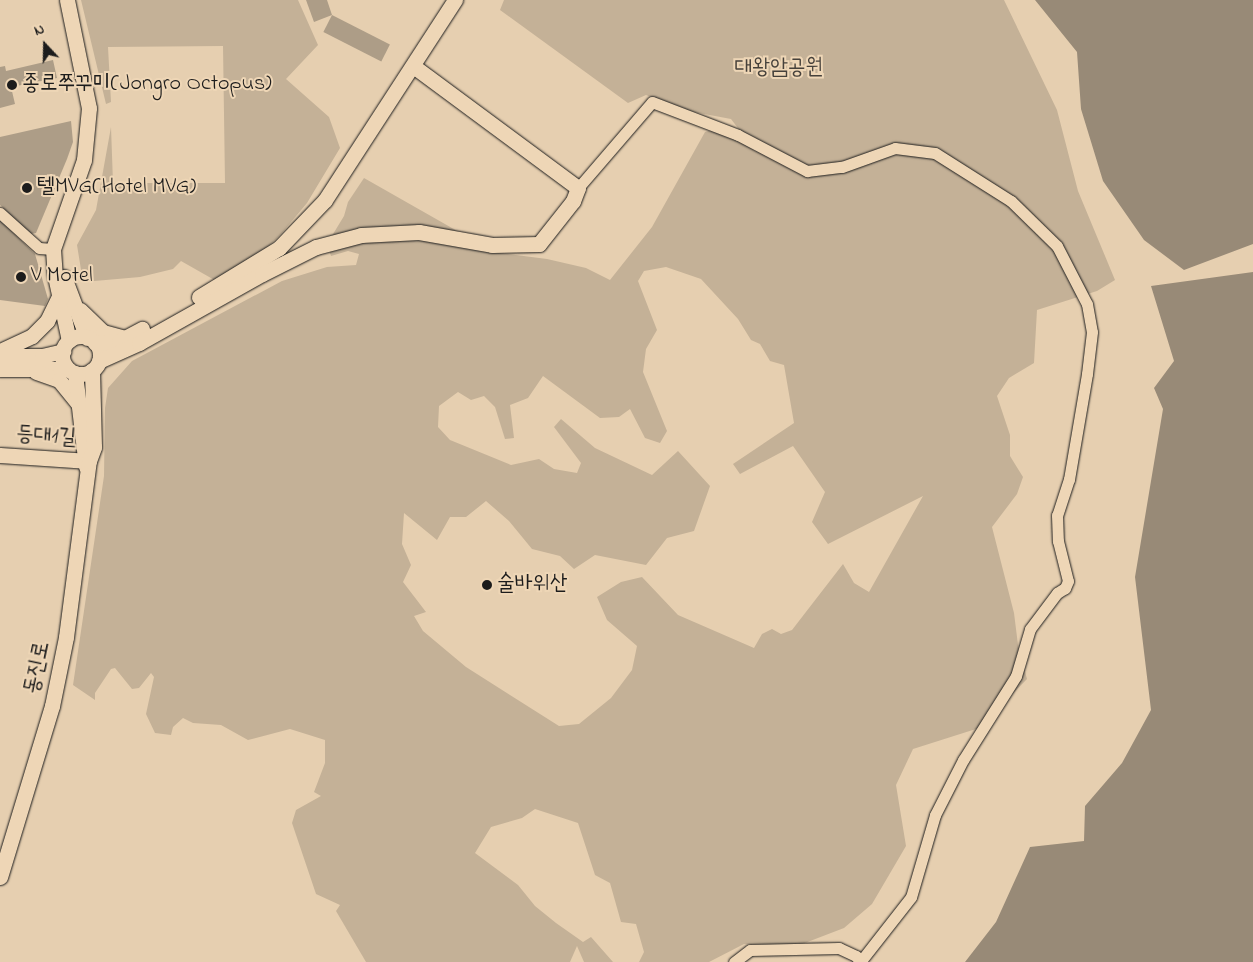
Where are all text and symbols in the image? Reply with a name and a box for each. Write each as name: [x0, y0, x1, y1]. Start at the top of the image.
text: N: [31, 19, 48, 42]
north arrow: [20, 20, 70, 70]
park label: 대왕암공원: [735, 56, 823, 82]
place label: 종로쭈꾸미(Jongro Octopus): [22, 72, 272, 98]
marker: 종로쭈꾸미(Jongro Octopus): [6, 79, 18, 91]
place label: 텔MVG(Hotel MVG): [37, 175, 196, 201]
marker: 텔MVG(Hotel MVG): [21, 182, 33, 194]
place label: V Motel: [31, 264, 93, 290]
marker: V Motel: [15, 271, 27, 283]
street label: 등대1길: [15, 422, 77, 452]
place label: 술바위산: [497, 572, 568, 598]
marker: 술바위산: [481, 579, 493, 591]
street label: 동진로: [20, 639, 56, 697]

